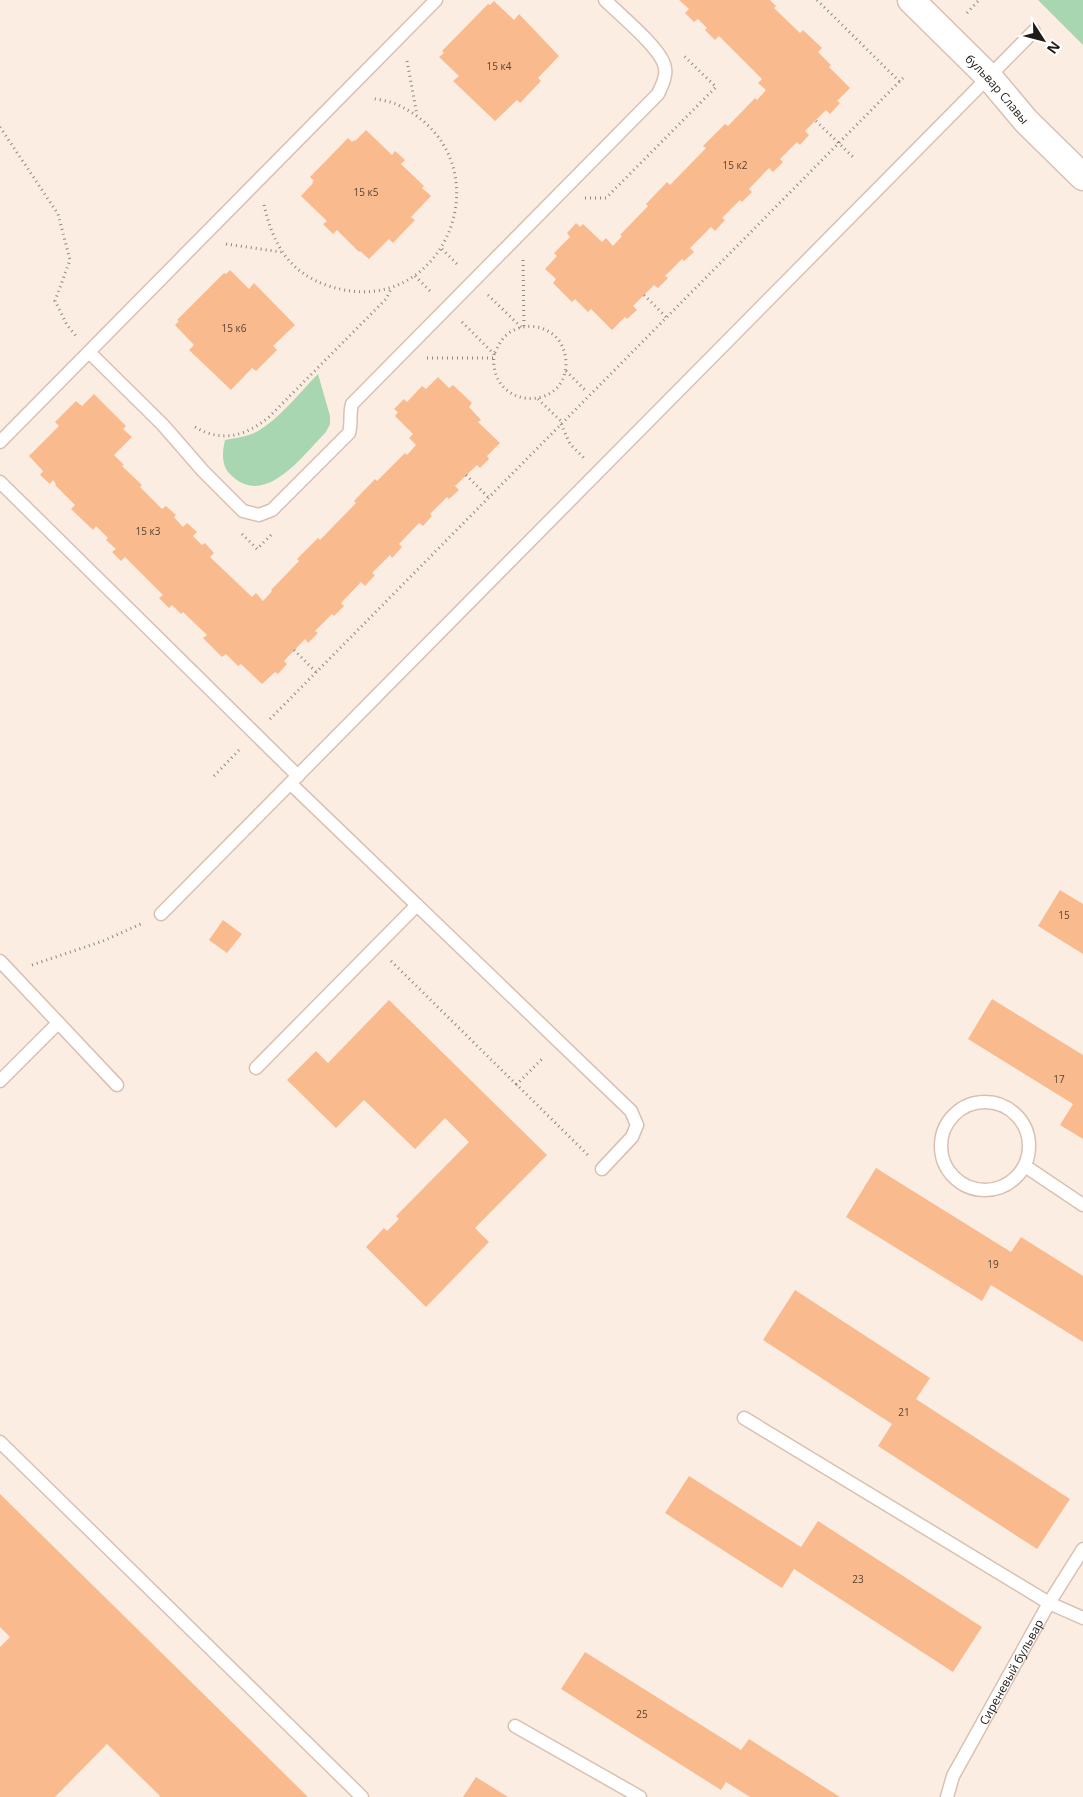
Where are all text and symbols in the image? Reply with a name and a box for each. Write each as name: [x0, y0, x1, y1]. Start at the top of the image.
north arrow: [1018, 15, 1068, 65]
text: N: [1043, 38, 1065, 58]
street label: бульвар Славы: [962, 50, 1033, 127]
house number: 15 к4: [487, 59, 512, 73]
house number: 15 к2: [723, 158, 748, 172]
house number: 15 к5: [354, 185, 379, 199]
house number: 15 к6: [222, 321, 247, 335]
house number: 15 к3: [136, 524, 161, 538]
house number: 15: [1058, 908, 1070, 922]
house number: 17: [1053, 1072, 1065, 1086]
house number: 19: [987, 1257, 999, 1271]
house number: 21: [898, 1405, 910, 1419]
house number: 23: [852, 1572, 864, 1586]
street label: Сиреневый бульвар: [975, 1616, 1047, 1728]
house number: 25: [636, 1707, 648, 1721]

